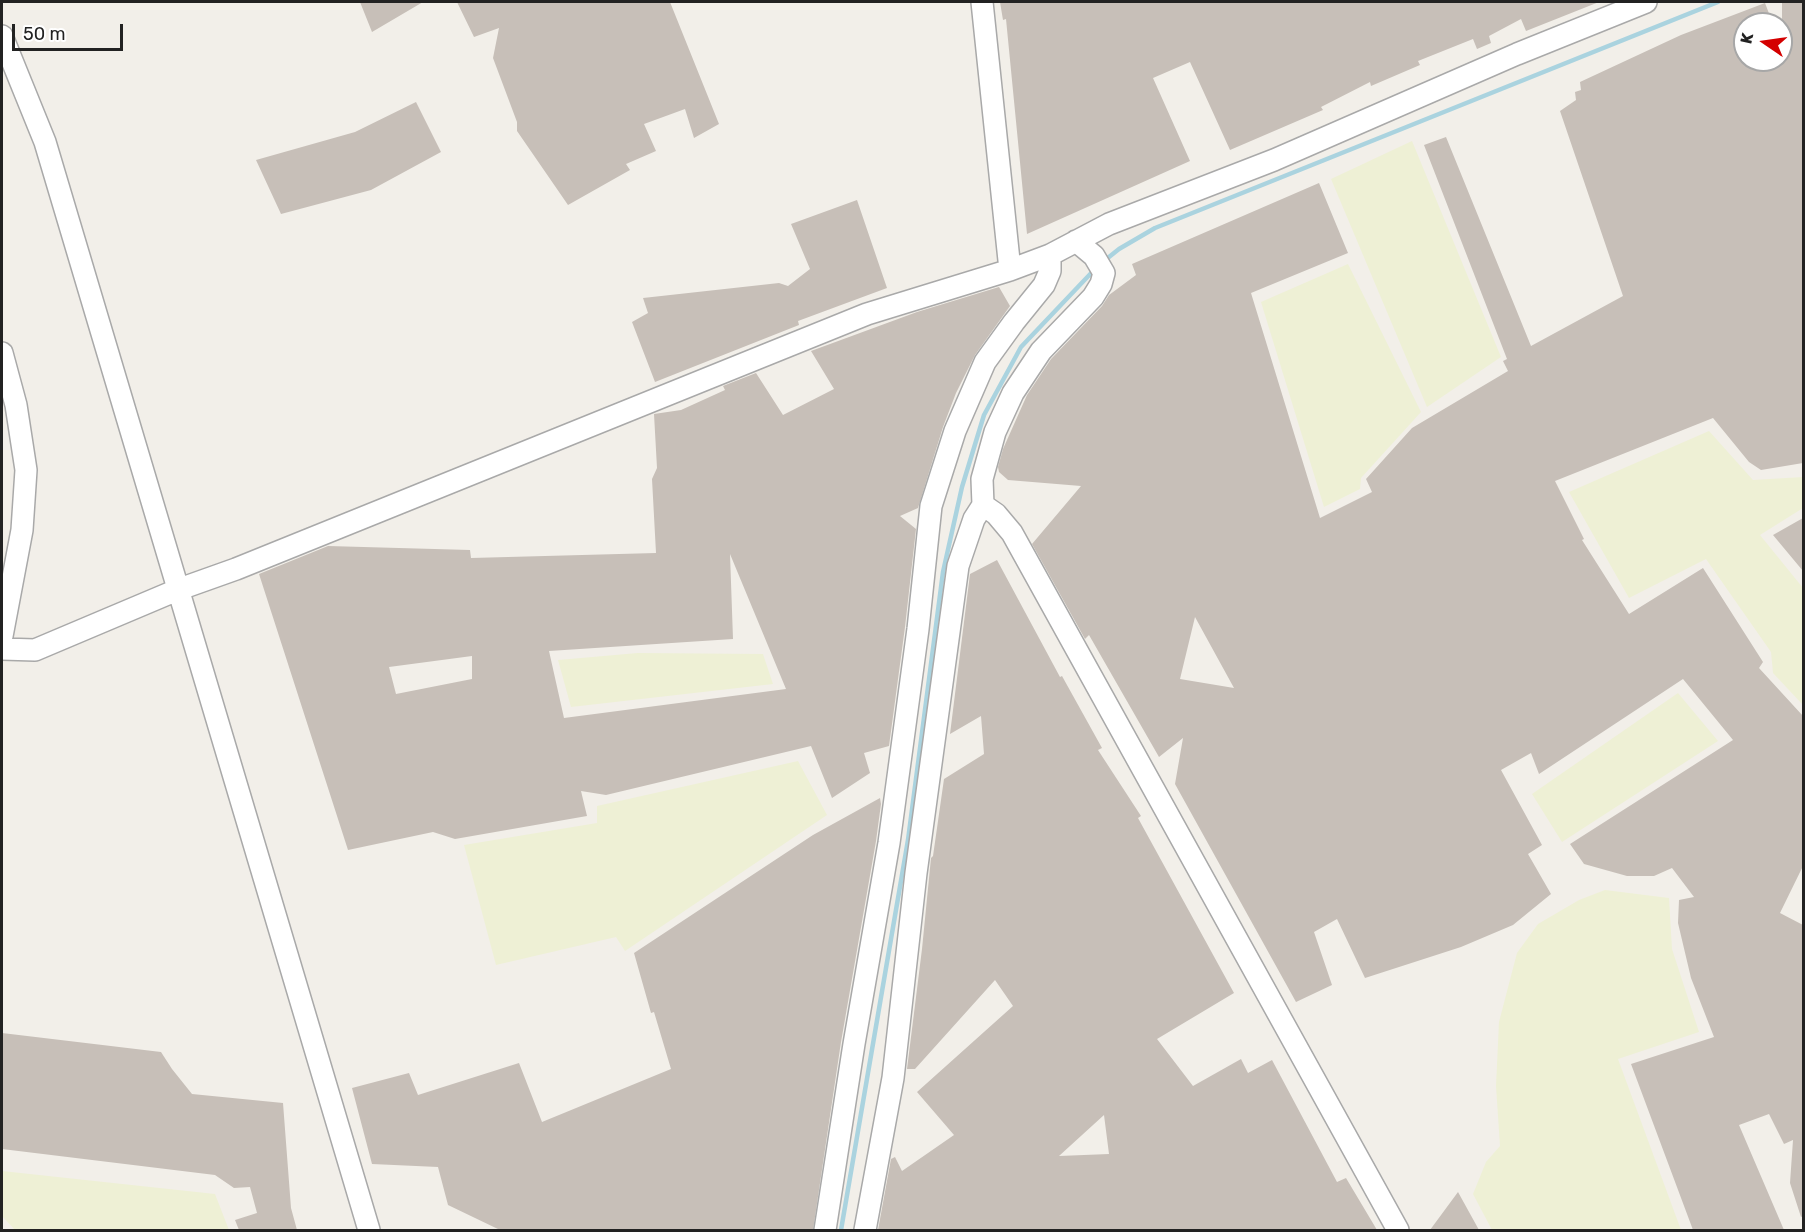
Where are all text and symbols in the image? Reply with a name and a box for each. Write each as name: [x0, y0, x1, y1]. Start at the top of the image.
scale bar: [15, 12, 126, 50]
north arrow: [1733, 12, 1793, 72]
text: 50 m: [23, 23, 66, 45]
text: K: [1736, 31, 1757, 46]

